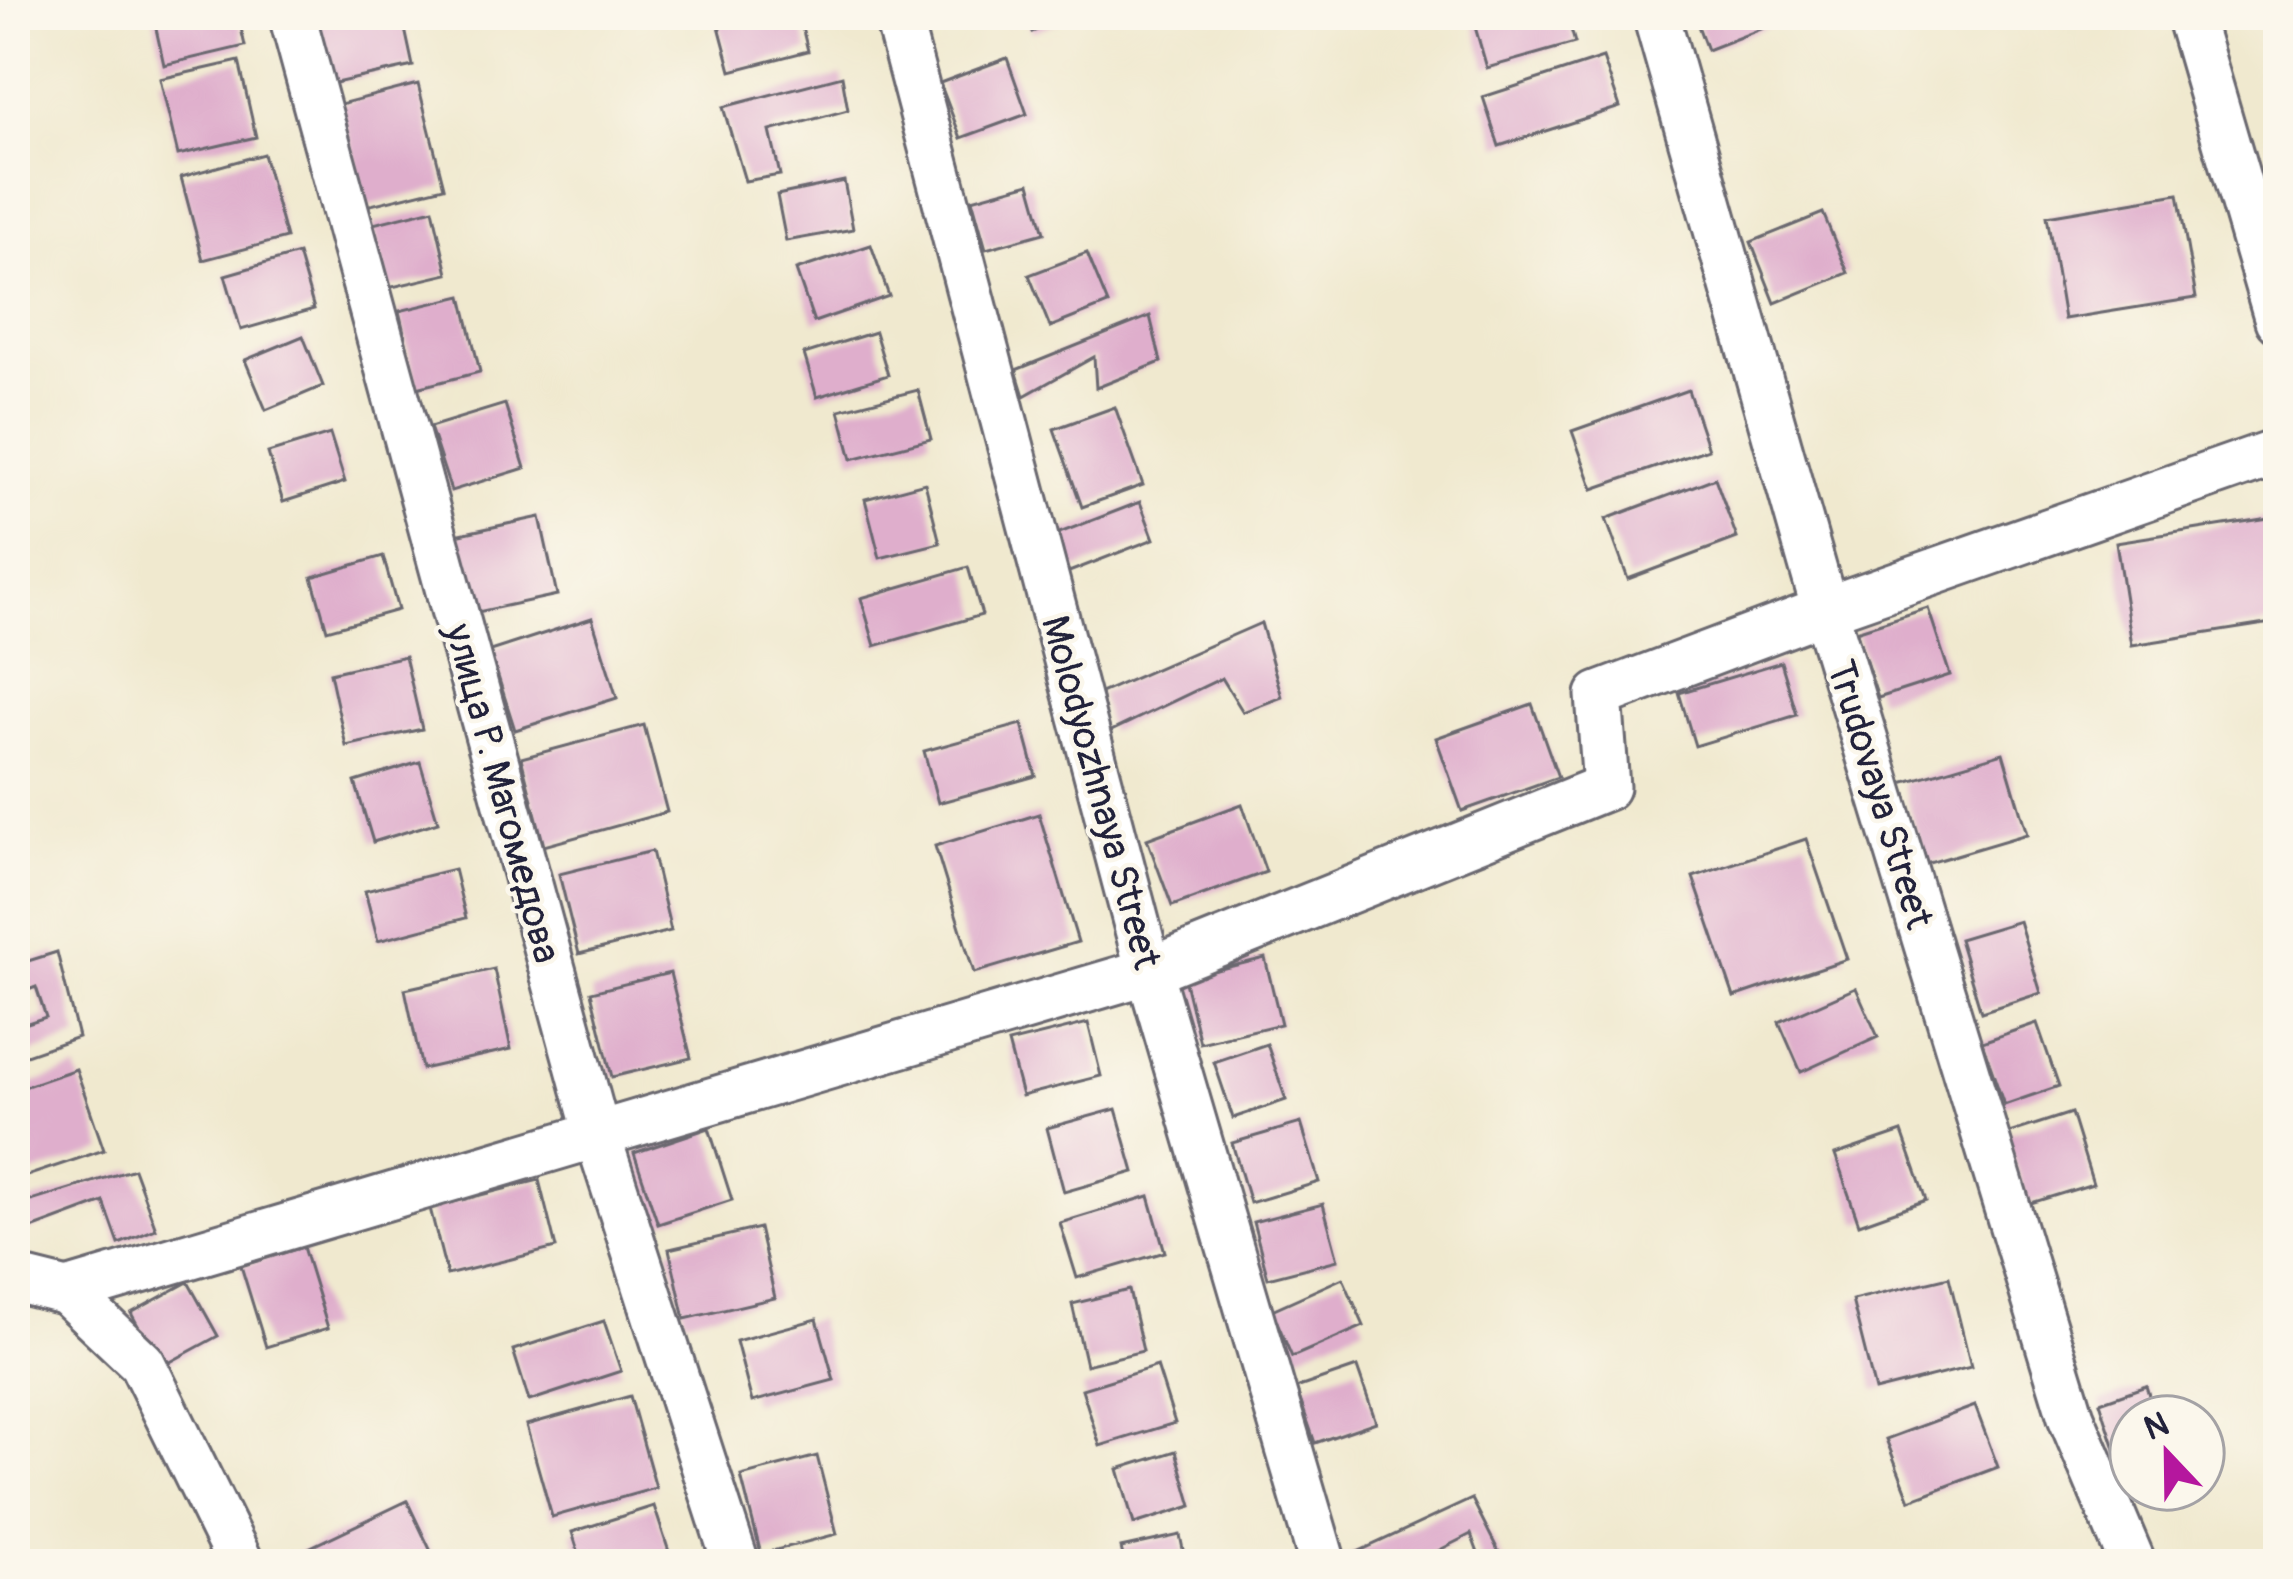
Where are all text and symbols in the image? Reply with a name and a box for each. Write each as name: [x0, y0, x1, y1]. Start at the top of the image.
street label: Molodyozhnaya Street: [1030, 610, 1171, 975]
street label: улица Р. Магомедова: [433, 618, 571, 968]
street label: Trudovaya Street: [1815, 654, 1944, 935]
north arrow: [2107, 1393, 2227, 1513]
text: N: [2138, 1403, 2174, 1450]

